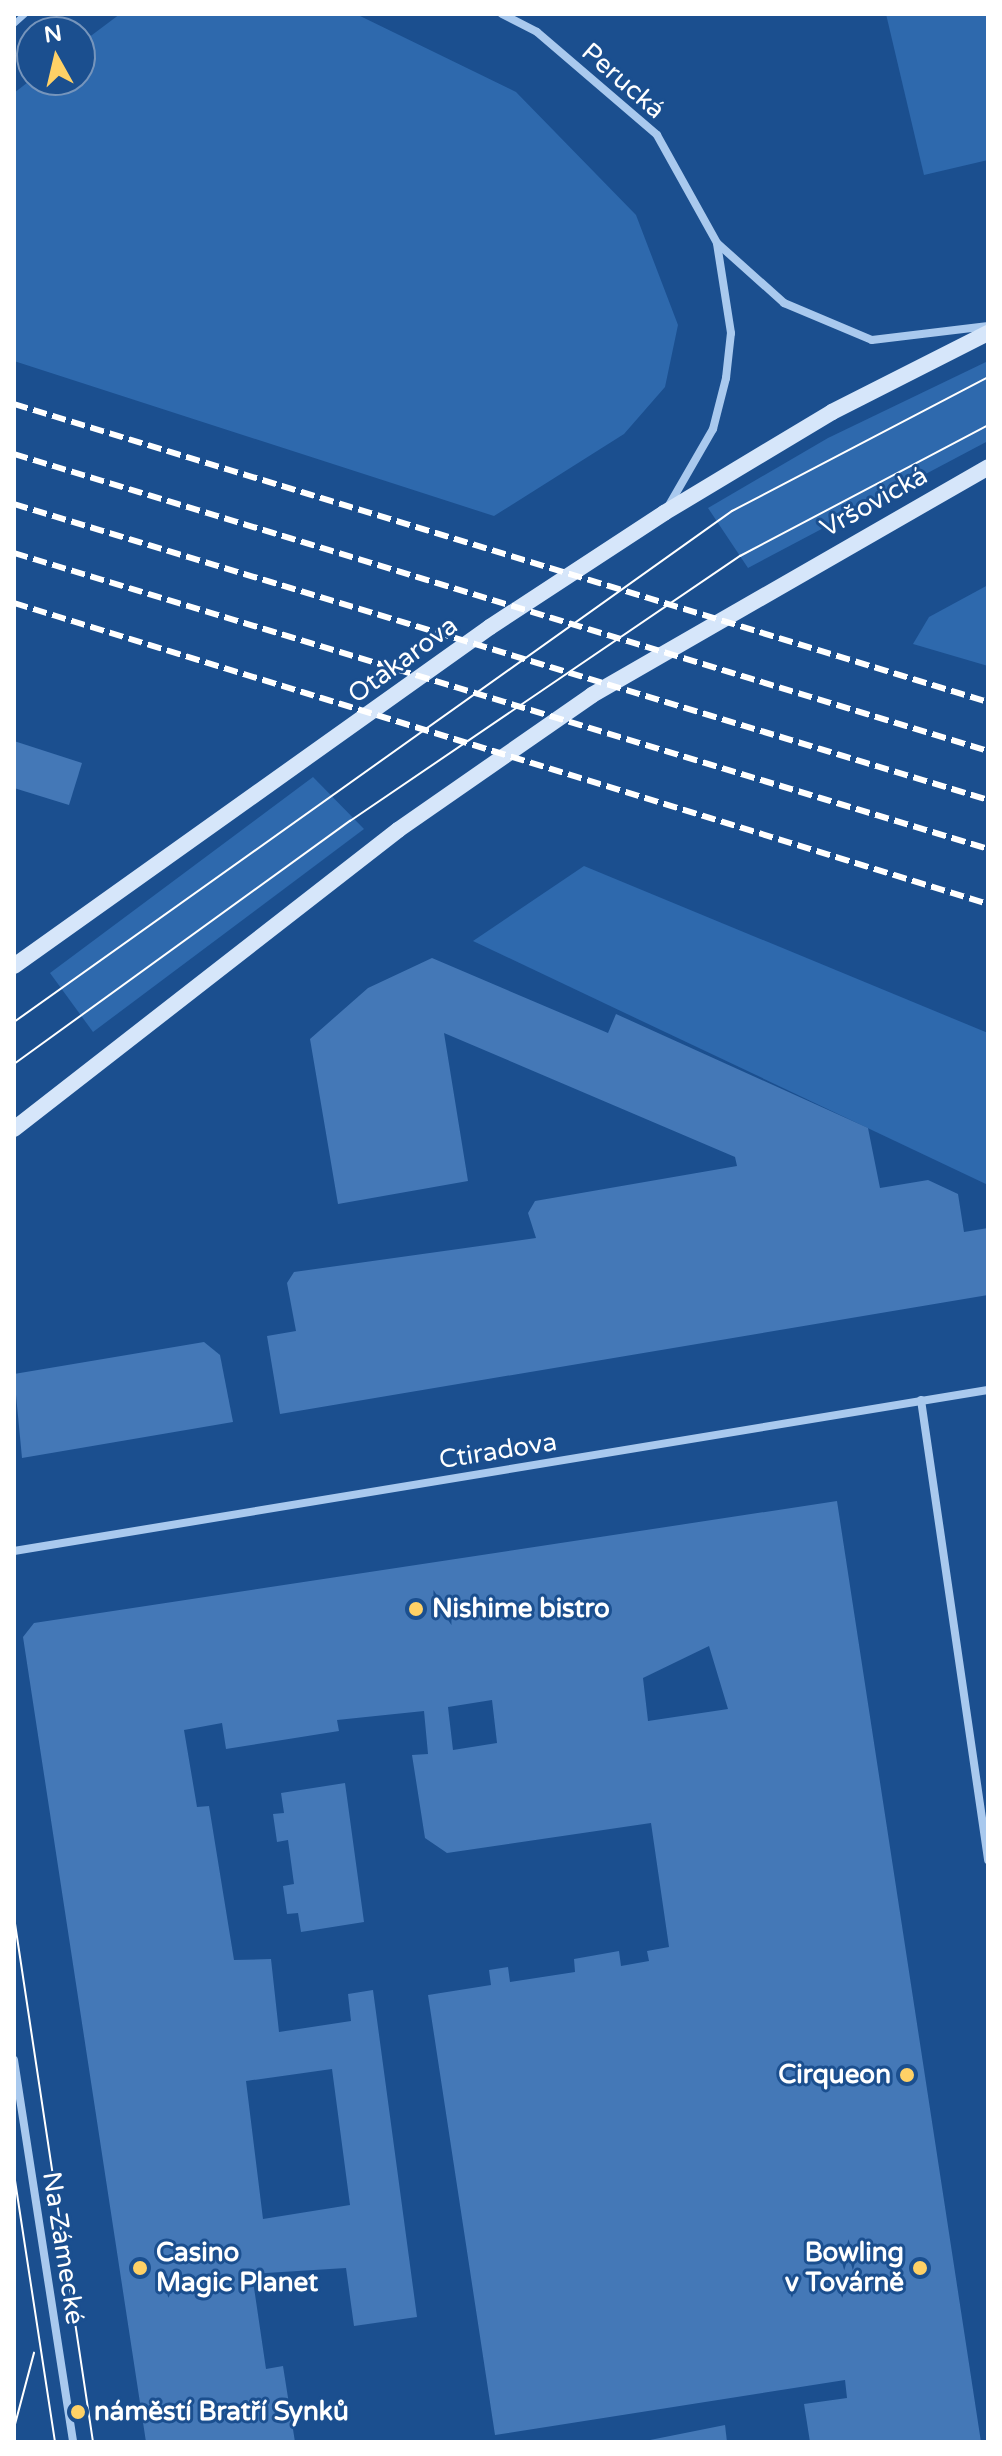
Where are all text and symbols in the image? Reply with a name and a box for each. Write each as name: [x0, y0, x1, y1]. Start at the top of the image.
north arrow: [16, 16, 96, 96]
text: N: [42, 20, 63, 48]
street label: Perucká: [575, 36, 671, 126]
street label: Vršovická: [815, 460, 933, 544]
street label: Otakarova: [342, 610, 464, 710]
street label: Ctiradova: [437, 1426, 559, 1476]
place label: Nishime bistro: [432, 1593, 610, 1625]
marker: Nishime bistro: [407, 1600, 425, 1618]
place label: Cirqueon: [778, 2059, 891, 2091]
marker: Cirqueon: [898, 2066, 916, 2084]
street label: Na Zámecké: [36, 2169, 90, 2327]
place label: Casino Magic Planet: [156, 2237, 318, 2298]
place label: Bowling v Továrně: [785, 2237, 904, 2298]
marker: Casino Magic Planet: [131, 2259, 149, 2277]
marker: Bowling v Továrně: [911, 2259, 929, 2277]
place label: náměstí Bratří Synků: [94, 2396, 349, 2428]
marker: náměstí Bratří Synků: [69, 2403, 87, 2421]

